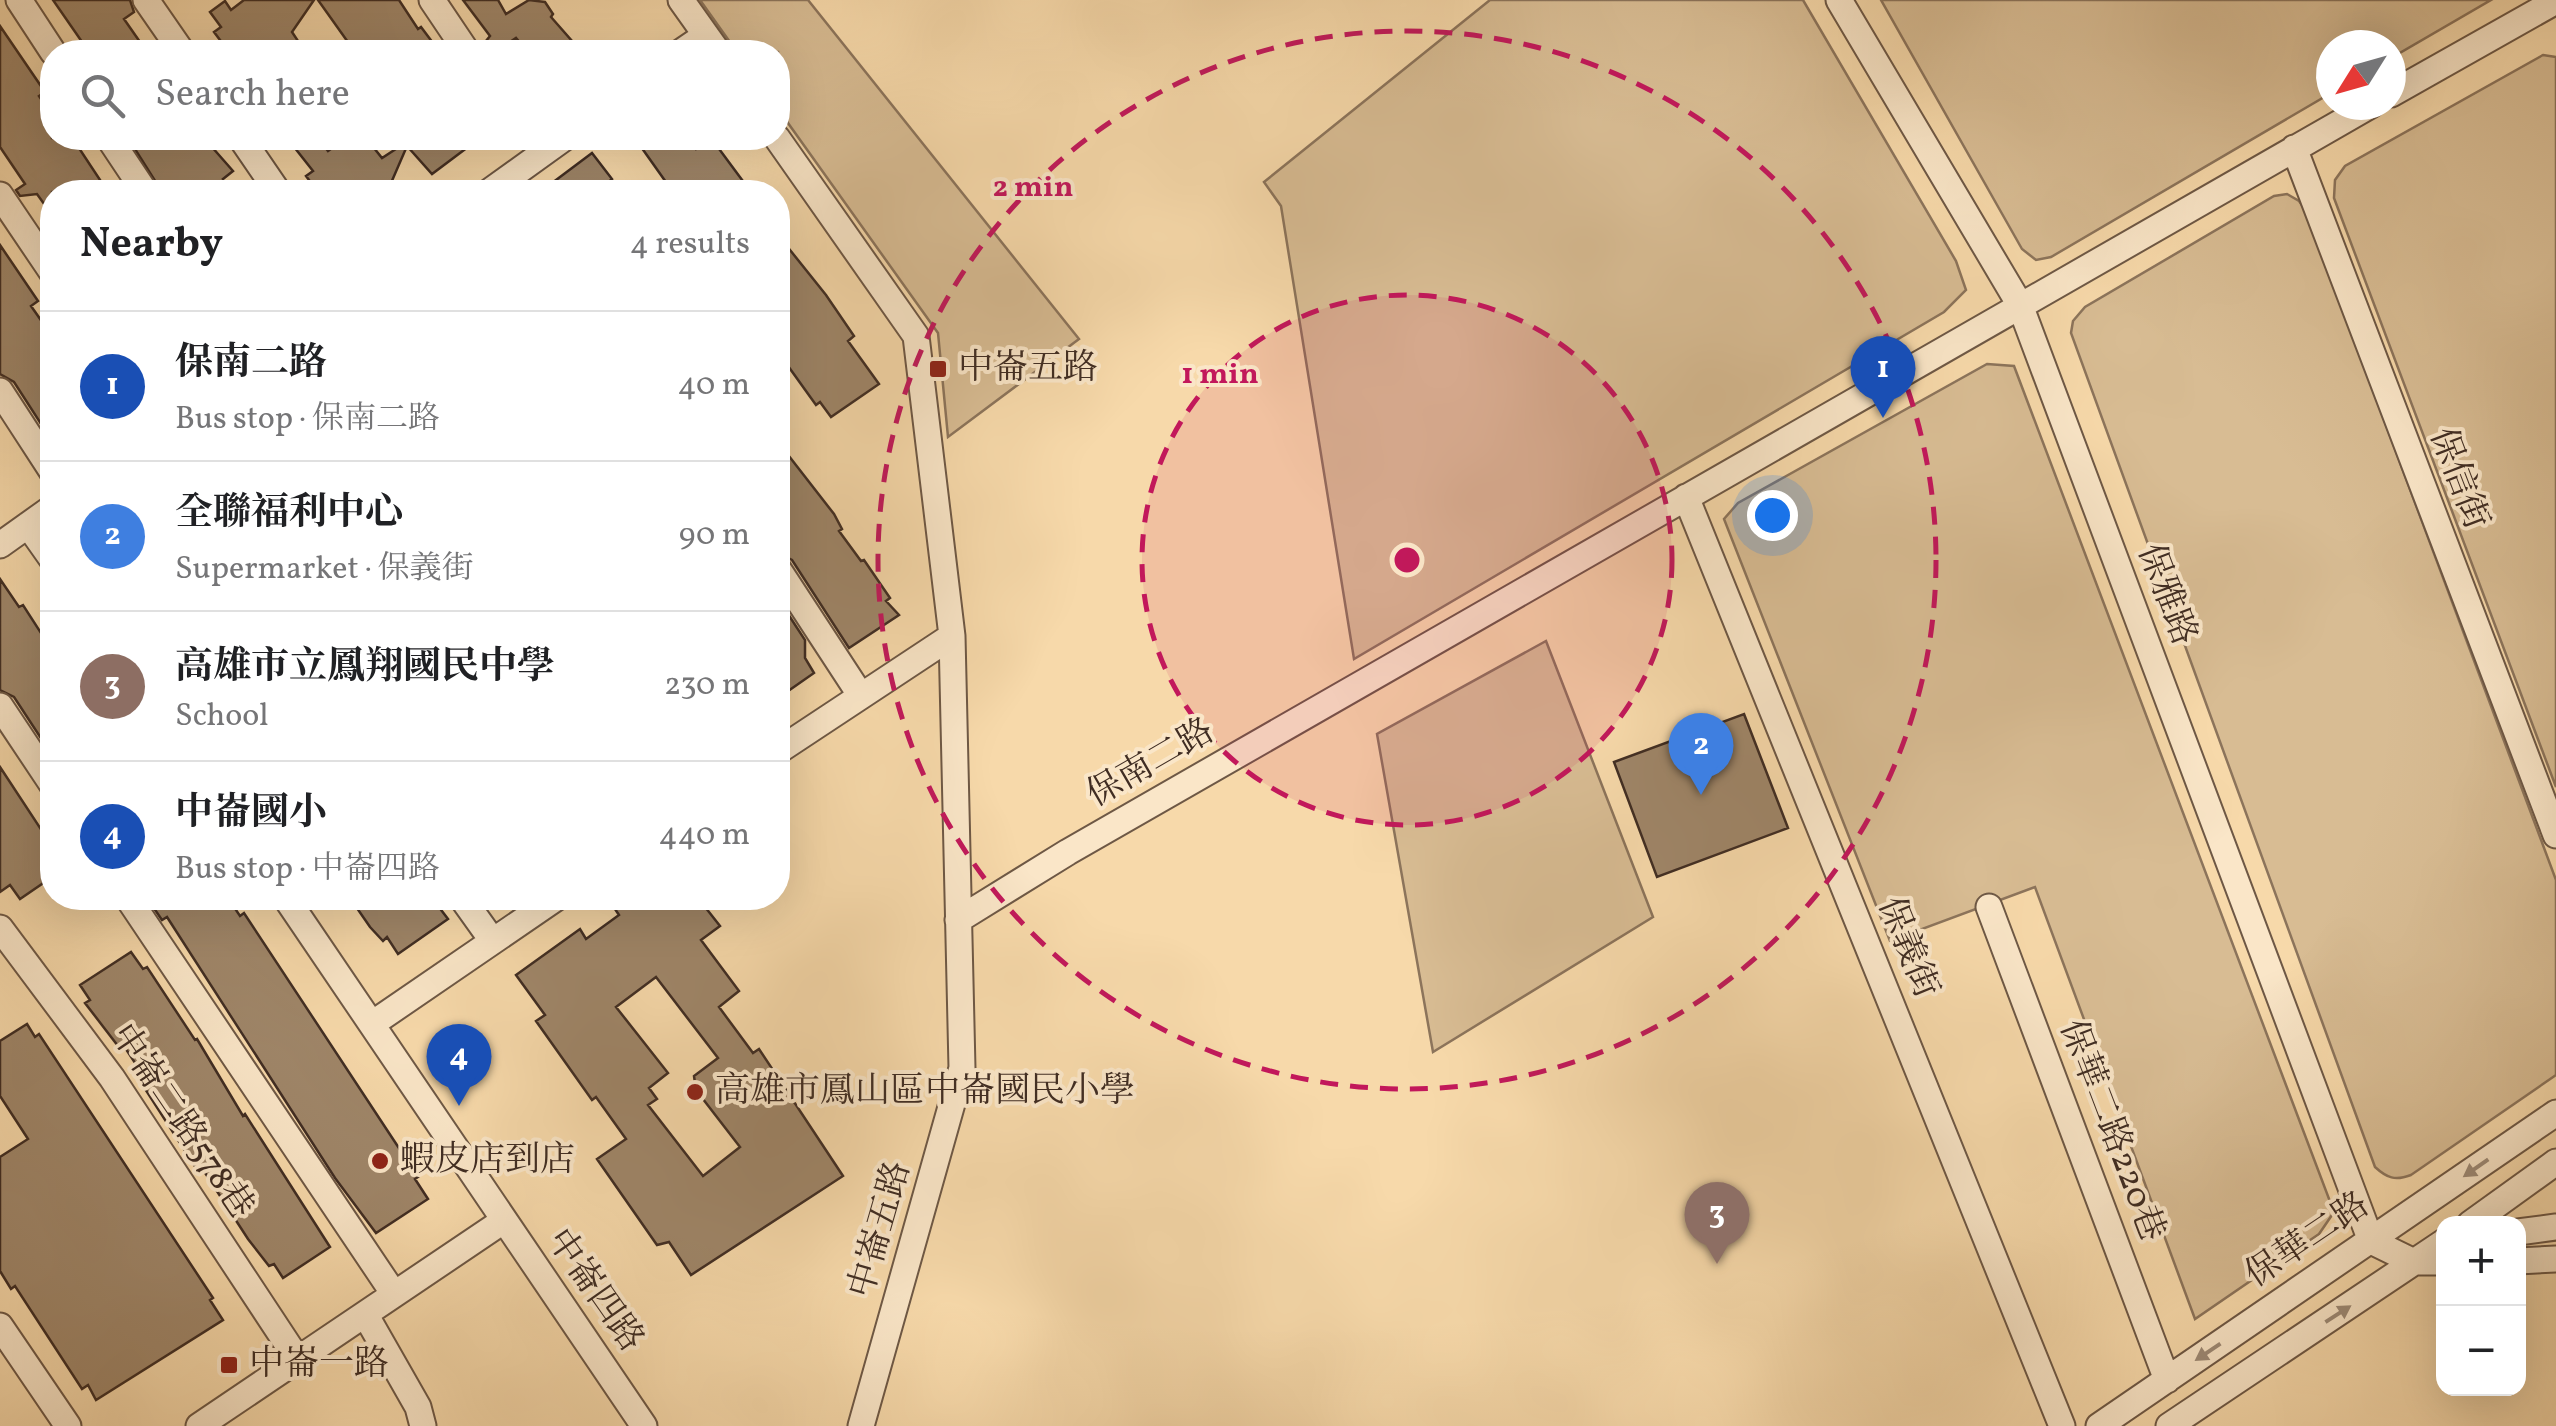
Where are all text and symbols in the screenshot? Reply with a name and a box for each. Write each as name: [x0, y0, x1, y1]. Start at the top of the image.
north arrow: [2316, 30, 2406, 120]
search box: [40, 40, 790, 150]
icon: search: [75, 68, 130, 123]
text: Search here: [155, 69, 350, 122]
text: 2 min: [993, 167, 1073, 209]
text: Nearby: [80, 216, 223, 275]
text: 4 results: [630, 223, 750, 267]
pin: 1: [1850, 336, 1916, 418]
text: 保南二路: [175, 338, 327, 391]
place label: 中崙五路: [958, 345, 1098, 393]
text: 1 min: [1181, 354, 1259, 396]
marker: 中崙五路: [927, 358, 949, 380]
text: 1: [106, 364, 119, 408]
text: 40 m: [678, 364, 750, 408]
text: Bus stop · 保南二路: [175, 398, 440, 442]
street label: 保信街: [2417, 421, 2499, 537]
text: 全聯福利中心: [175, 488, 403, 541]
your location: [1747, 490, 1798, 541]
text: 2: [104, 514, 121, 558]
text: 90 m: [679, 514, 750, 558]
street label: 保雅路: [2125, 537, 2207, 653]
centre of rings: [1389, 542, 1425, 578]
text: Supermarket · 保義街: [175, 548, 474, 592]
text: 高雄市立鳳翔國民中學: [175, 642, 555, 695]
text: 3: [104, 664, 121, 708]
text: 230 m: [664, 664, 750, 708]
text: School: [175, 695, 269, 739]
street label: 保南二路: [1078, 708, 1224, 820]
pin: 2: [1668, 712, 1734, 795]
text: 中崙國小: [175, 788, 327, 841]
text: 4: [103, 814, 122, 858]
text: 440 m: [658, 814, 750, 858]
text: Bus stop · 中崙四路: [175, 848, 440, 892]
street label: 保義街: [1865, 890, 1949, 1006]
street label: 保華二路220巷: [2047, 1014, 2175, 1248]
street label: 中崙二路578巷: [98, 1015, 264, 1229]
pin: 4: [426, 1024, 492, 1106]
place label: 高雄市鳳山區中崙國民小學: [715, 1068, 1135, 1116]
marker: 高雄市鳳山區中崙國民小學: [684, 1081, 706, 1103]
place label: 蝦皮店到店: [400, 1137, 575, 1185]
marker: 蝦皮店到店: [369, 1150, 391, 1172]
street label: 中崙五路: [839, 1156, 923, 1304]
one-way arrow: [2462, 1158, 2489, 1177]
pin: 3: [1684, 1182, 1750, 1264]
street label: 保華二路: [2237, 1182, 2379, 1300]
map controls: [2436, 1216, 2526, 1396]
button: +: [2436, 1216, 2526, 1306]
street label: 中崙四路: [534, 1220, 654, 1362]
one-way arrow: [2325, 1306, 2352, 1324]
button: −: [2436, 1306, 2526, 1396]
place label: 中崙一路: [249, 1341, 389, 1389]
one-way arrow: [2194, 1342, 2221, 1361]
marker: 中崙一路: [218, 1354, 240, 1376]

